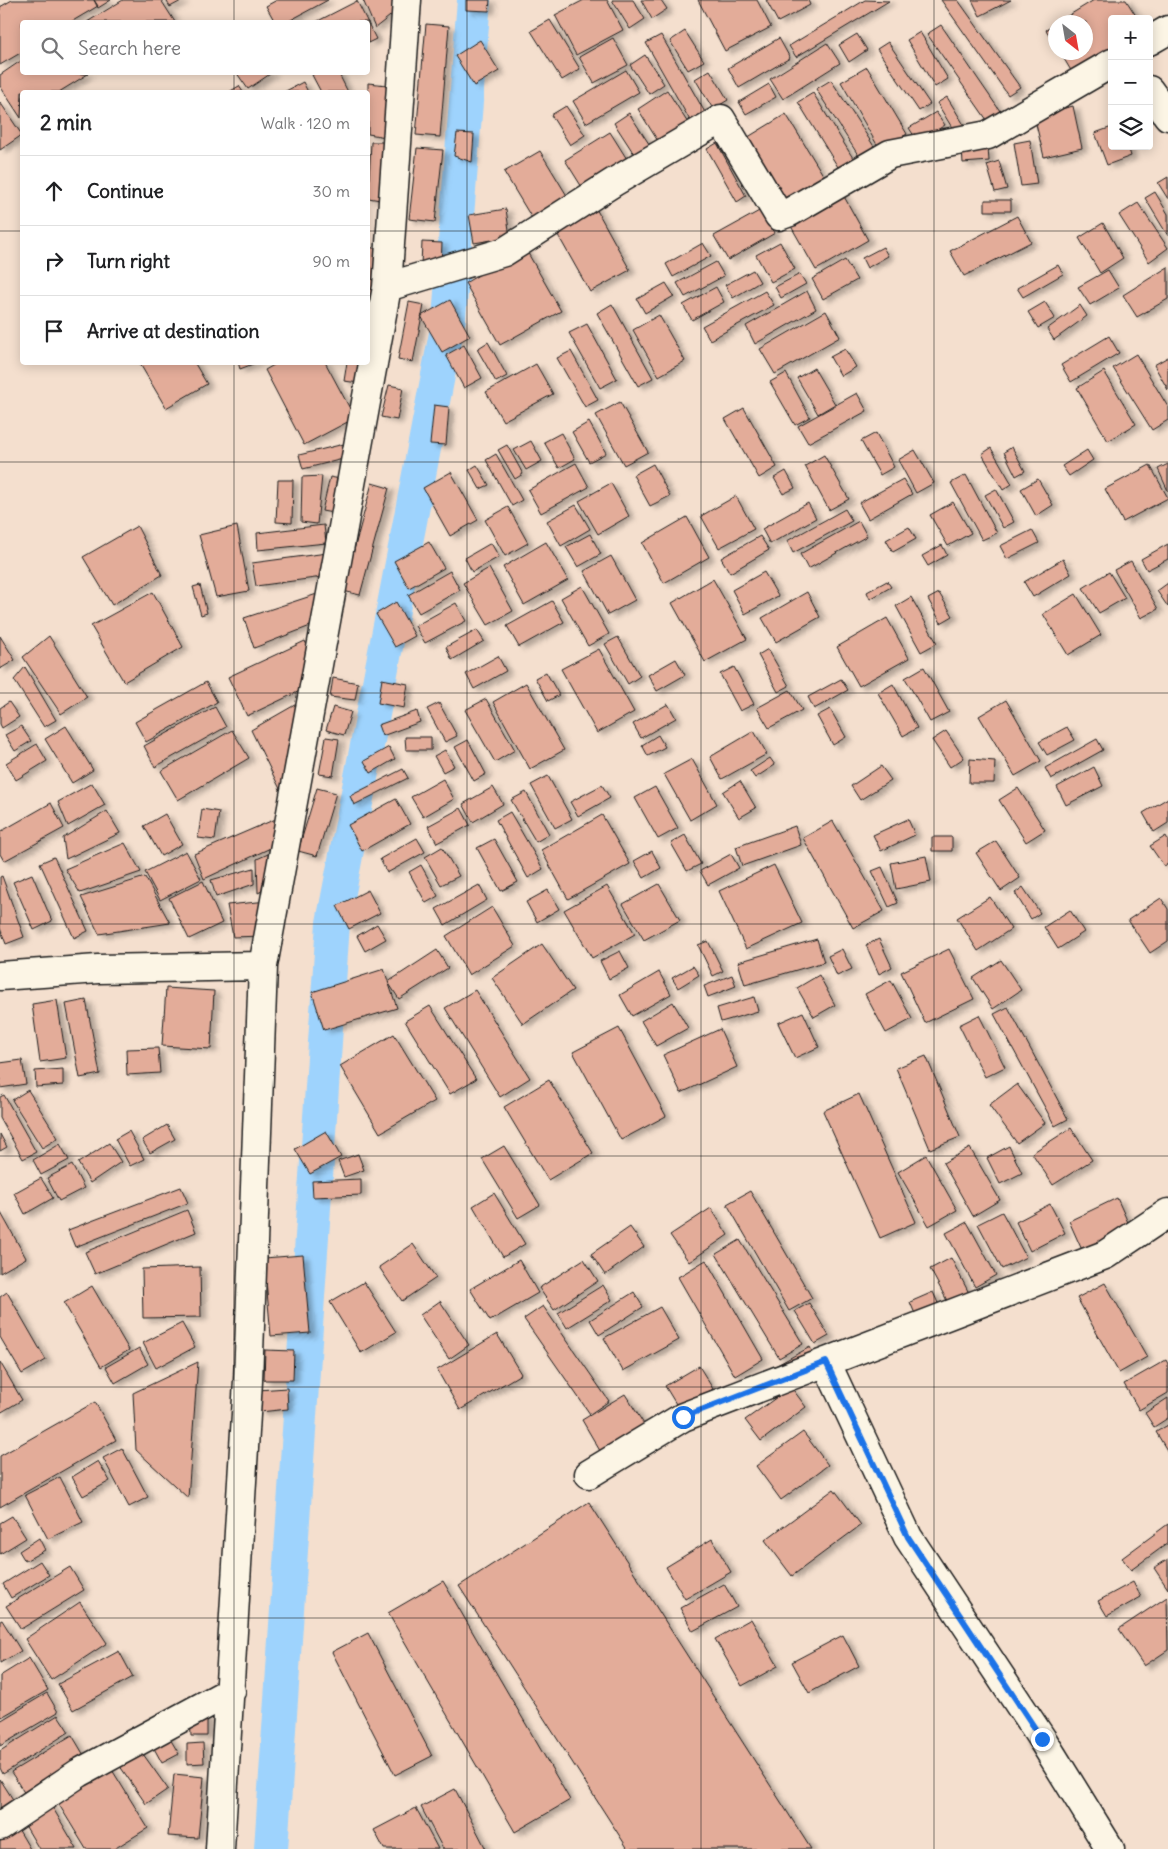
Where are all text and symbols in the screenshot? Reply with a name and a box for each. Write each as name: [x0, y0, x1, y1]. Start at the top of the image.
north arrow: [1048, 15, 1093, 60]
map controls: [1108, 15, 1153, 150]
button: +: [1108, 15, 1153, 60]
search box: [20, 20, 370, 75]
icon: search: [38, 34, 66, 62]
text: Search here: [78, 36, 181, 60]
button: −: [1108, 60, 1153, 105]
button: layers: [1108, 105, 1153, 150]
text: 2 min: [40, 109, 92, 136]
text: Walk · 120 m: [260, 113, 350, 133]
icon: ahead: [40, 177, 68, 205]
text: Continue: [87, 179, 164, 203]
text: 30 m: [313, 181, 350, 201]
icon: right: [40, 247, 68, 275]
text: Turn right: [87, 249, 170, 273]
text: 90 m: [312, 251, 350, 271]
icon: arrive: [40, 317, 68, 345]
text: Arrive at destination: [87, 319, 260, 343]
route start: [672, 1406, 695, 1429]
route end: [1031, 1728, 1054, 1751]

